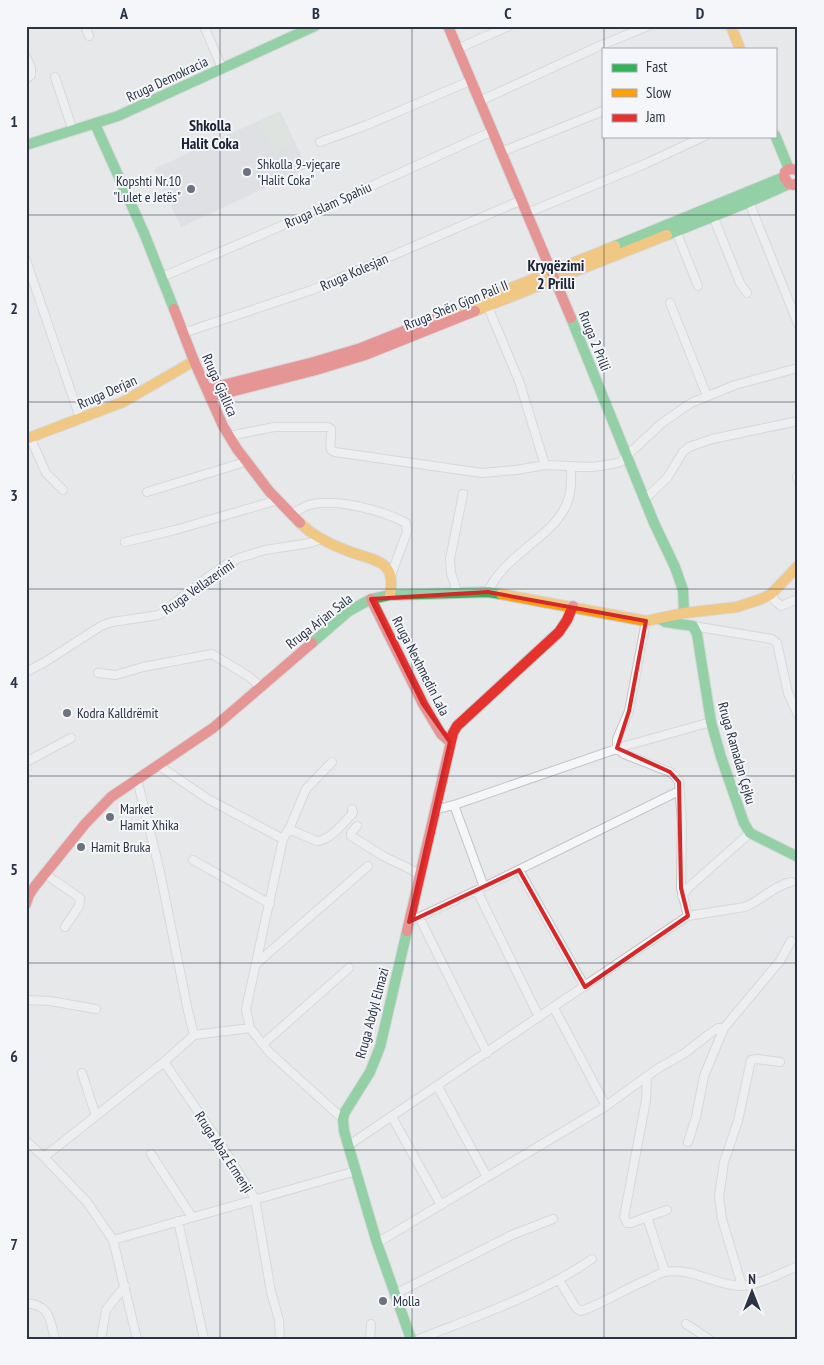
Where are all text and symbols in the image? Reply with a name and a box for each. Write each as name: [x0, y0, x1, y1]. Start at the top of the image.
text: A: [119, 3, 129, 23]
text: B: [312, 3, 320, 23]
text: C: [504, 3, 512, 23]
text: D: [696, 3, 705, 23]
legend: [602, 48, 776, 138]
street label: Rruga Demokracia: [123, 52, 211, 106]
text: Fast: [646, 57, 667, 76]
text: Slow: [646, 83, 671, 102]
text: Jam: [645, 107, 665, 126]
text: 1: [10, 111, 18, 131]
district label: Shkolla Halit Coka: [181, 115, 239, 153]
place label: Shkolla 9-vjeçare "Halit Coka": [257, 155, 340, 189]
marker: Shkolla 9-vjeçare "Halit Coka": [241, 166, 253, 178]
place label: Kopshti Nr.10 "Lulet e Jetës": [113, 172, 181, 206]
street label: Rruga Islam Spahiu: [282, 178, 374, 232]
marker: Kopshti Nr.10 "Lulet e Jetës": [185, 183, 197, 195]
street label: Rruga Kolesjan: [317, 249, 391, 295]
district label: Kryqëzimi 2 Prilli: [528, 255, 585, 293]
street label: Rruga Shën Gjon Pali II: [401, 276, 511, 334]
text: 2: [10, 298, 18, 318]
street label: Rruga 2 Prilli: [575, 308, 615, 374]
street label: Rruga Gjallica: [198, 351, 242, 419]
street label: Rruga Derjan: [75, 371, 139, 413]
text: 3: [10, 485, 18, 505]
street label: Rruga Vellazerimi: [158, 555, 238, 619]
street label: Rruga Arjan Sala: [282, 589, 356, 653]
street label: Rruga Nexhmedin Lala: [388, 613, 454, 719]
text: 4: [10, 672, 18, 692]
street label: Rruga Ramadan Çejku: [714, 700, 760, 806]
place label: Kodra Kalldrëmit: [77, 704, 158, 722]
marker: Kodra Kalldrëmit: [61, 707, 73, 719]
place label: Market Hamit Xhika: [120, 800, 179, 834]
marker: Market Hamit Xhika: [104, 811, 116, 823]
place label: Hamit Bruka: [91, 838, 151, 856]
marker: Hamit Bruka: [75, 841, 87, 853]
text: 5: [10, 859, 18, 879]
street label: Rruga Abdyl Elmazi: [351, 966, 393, 1060]
text: 6: [10, 1046, 18, 1066]
street label: Rruga Abaz Ermenji: [191, 1108, 257, 1196]
text: 7: [10, 1234, 18, 1254]
north arrow: [726, 1268, 776, 1318]
text: N: [748, 1270, 756, 1288]
place label: Molla: [393, 1292, 420, 1310]
marker: Molla: [377, 1295, 389, 1307]

